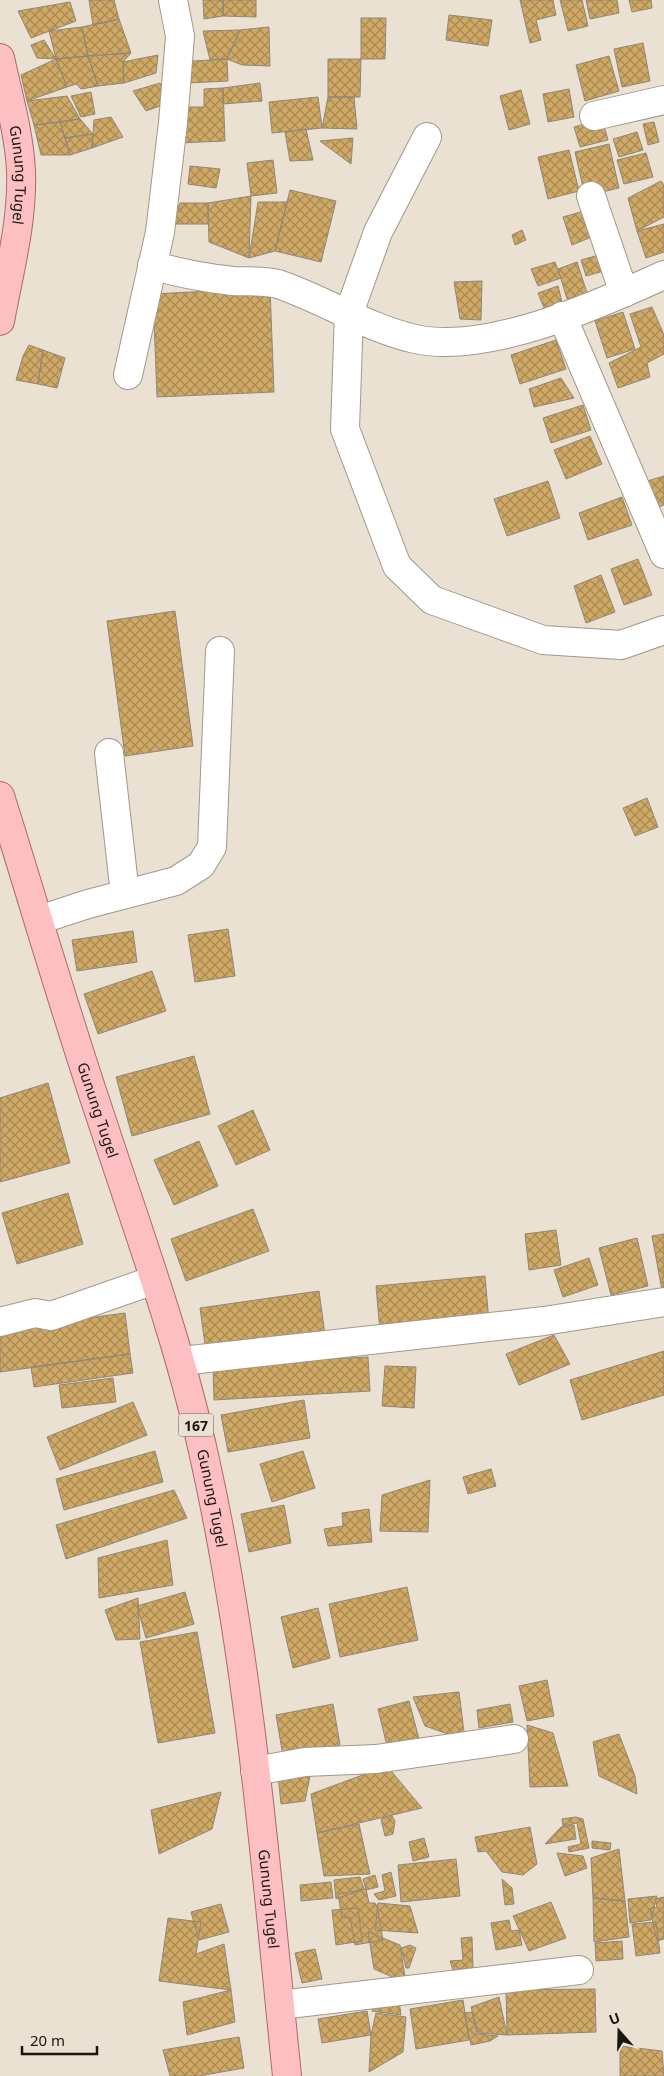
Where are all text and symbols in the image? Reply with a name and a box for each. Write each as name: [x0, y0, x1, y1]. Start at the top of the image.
street label: Gunung Tugel: [5, 124, 31, 226]
street label: Gunung Tugel: [73, 1060, 123, 1160]
road number: 167: [178, 1414, 214, 1436]
street label: Gunung Tugel: [193, 1447, 232, 1549]
street label: Gunung Tugel: [254, 1848, 284, 1949]
north arrow: [594, 2006, 644, 2056]
text: U: [606, 2008, 623, 2029]
scale bar: [22, 2024, 98, 2056]
text: 20 m: [30, 2030, 65, 2050]

